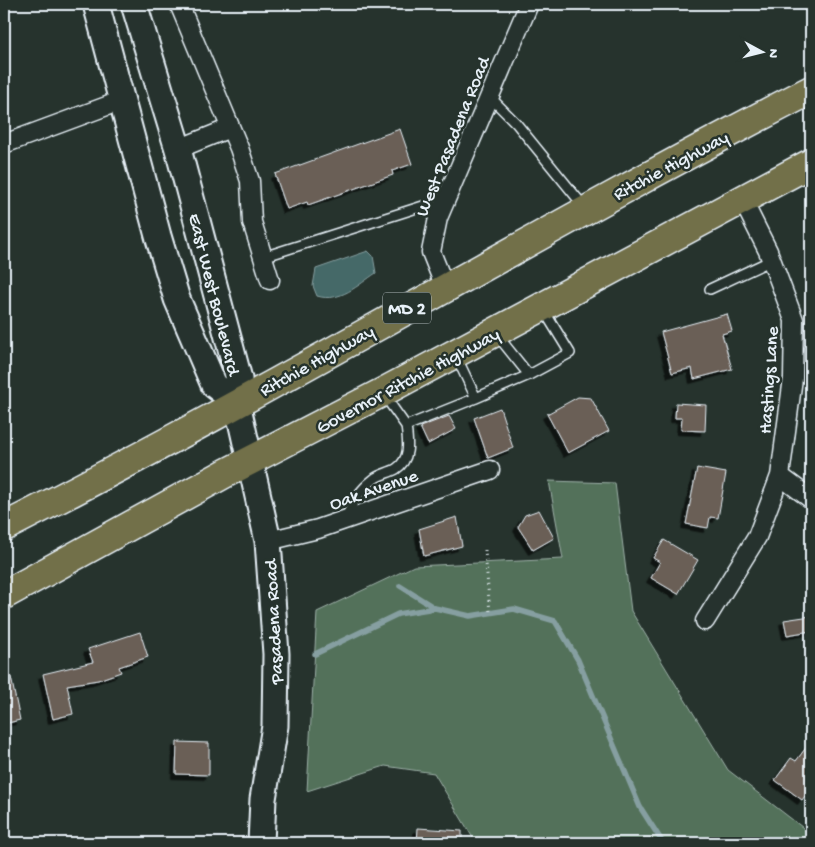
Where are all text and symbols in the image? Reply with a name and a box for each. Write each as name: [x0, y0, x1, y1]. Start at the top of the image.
north arrow: [738, 28, 788, 78]
text: N: [763, 48, 781, 59]
street label: West Pasadena Road: [412, 52, 498, 221]
street label: Ritchie Highway: [610, 127, 734, 207]
street label: East West Boulevard: [181, 211, 244, 380]
road number: MD 2: [383, 292, 431, 324]
street label: Ritchie Highway: [256, 321, 380, 403]
street label: Governor Ritchie Highway: [313, 324, 505, 440]
street label: Hastings Lane: [755, 325, 786, 435]
street label: Oak Avenue: [327, 465, 422, 517]
street label: Pasadena Road: [261, 557, 290, 686]

